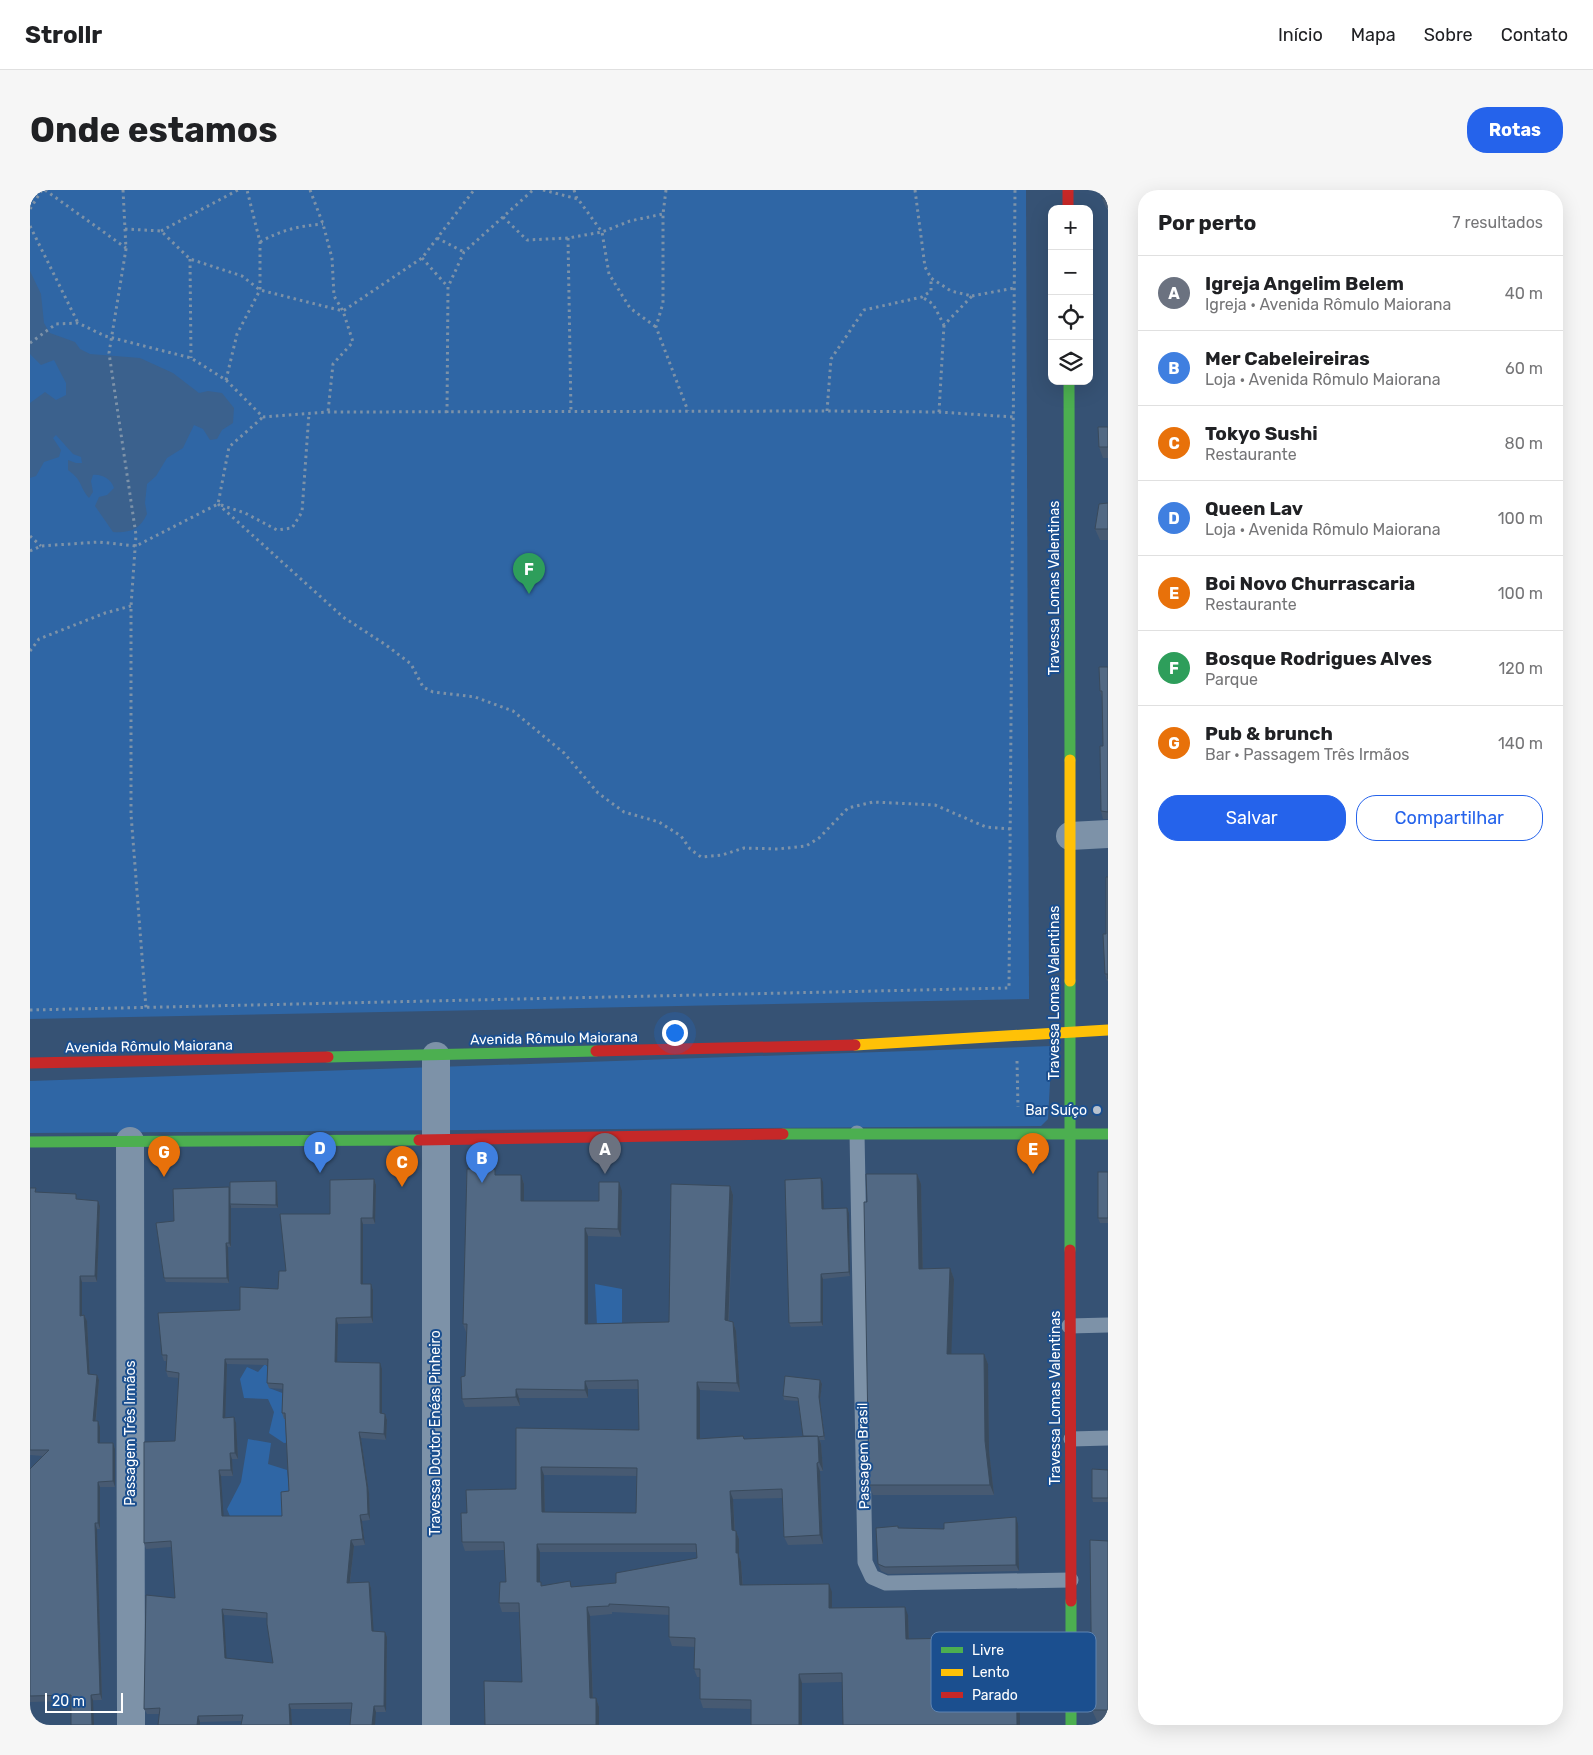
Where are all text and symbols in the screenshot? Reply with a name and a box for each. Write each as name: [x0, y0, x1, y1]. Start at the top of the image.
text: Strollr: [25, 21, 102, 49]
text: Início: [1278, 24, 1323, 46]
text: Mapa: [1351, 24, 1396, 46]
text: Sobre: [1424, 24, 1473, 46]
text: Contato: [1501, 24, 1568, 46]
button: Rotas: [1467, 107, 1563, 153]
text: Onde estamos: [30, 109, 278, 151]
map controls: [1048, 205, 1093, 385]
button: +: [1048, 205, 1093, 250]
text: Por perto: [1158, 210, 1256, 235]
text: 7 resultados: [1452, 213, 1543, 232]
button: −: [1048, 250, 1093, 295]
text: Igreja Angelim Belem: [1205, 272, 1404, 295]
text: A: [1168, 284, 1180, 303]
text: 40 m: [1505, 284, 1543, 303]
button: locate: [1048, 295, 1093, 340]
text: Igreja · Avenida Rômulo Maiorana: [1205, 295, 1451, 314]
button: layers: [1048, 340, 1093, 385]
text: Mer Cabeleireiras: [1205, 347, 1370, 370]
text: B: [1168, 359, 1180, 378]
text: 60 m: [1505, 359, 1543, 378]
text: Loja · Avenida Rômulo Maiorana: [1205, 370, 1441, 389]
text: Tokyo Sushi: [1205, 422, 1318, 445]
text: C: [1168, 434, 1180, 453]
text: 80 m: [1505, 434, 1543, 453]
text: Restaurante: [1205, 445, 1297, 464]
text: Queen Lav: [1205, 497, 1303, 520]
street label: Travessa Lomas Valentinas: [1046, 501, 1063, 675]
text: D: [1168, 509, 1180, 528]
text: 100 m: [1498, 509, 1543, 528]
text: Loja · Avenida Rômulo Maiorana: [1205, 520, 1441, 539]
pin: F: [513, 553, 545, 594]
text: Boi Novo Churrascaria: [1205, 572, 1415, 595]
text: E: [1169, 584, 1179, 603]
text: 100 m: [1498, 584, 1543, 603]
text: Restaurante: [1205, 595, 1297, 614]
text: Bosque Rodrigues Alves: [1205, 647, 1432, 670]
text: F: [1169, 659, 1179, 678]
text: 120 m: [1498, 659, 1543, 678]
text: Parque: [1205, 670, 1258, 689]
text: Pub & brunch: [1205, 722, 1333, 745]
text: G: [1168, 734, 1180, 753]
text: 140 m: [1498, 734, 1543, 753]
text: Bar · Passagem Três Irmãos: [1205, 745, 1410, 764]
button: Salvar: [1158, 795, 1346, 841]
button: Compartilhar: [1356, 795, 1543, 841]
street label: Travessa Lomas Valentinas: [1046, 906, 1063, 1080]
your location: [662, 1020, 688, 1046]
street label: Avenida Rômulo Maiorana: [470, 1029, 638, 1048]
street label: Avenida Rômulo Maiorana: [65, 1037, 233, 1056]
place label: Bar Suíço: [1025, 1102, 1087, 1119]
marker: Bar Suíço: [1091, 1104, 1103, 1116]
pin: D: [304, 1132, 336, 1173]
pin: A: [589, 1133, 621, 1174]
pin: E: [1017, 1133, 1049, 1174]
pin: G: [148, 1136, 180, 1177]
pin: B: [466, 1142, 498, 1183]
pin: C: [386, 1146, 418, 1187]
street label: Travessa Lomas Valentinas: [1047, 1311, 1064, 1485]
street label: Travessa Doutor Enéas Pinheiro: [427, 1330, 444, 1536]
street label: Passagem Três Irmãos: [122, 1360, 139, 1506]
street label: Passagem Brasil: [854, 1402, 873, 1510]
legend: [931, 1632, 1096, 1712]
text: Livre: [972, 1642, 1004, 1659]
text: Lento: [972, 1664, 1009, 1681]
text: Parado: [972, 1687, 1018, 1704]
scale bar: [45, 1690, 122, 1713]
text: 20 m: [52, 1693, 85, 1710]

